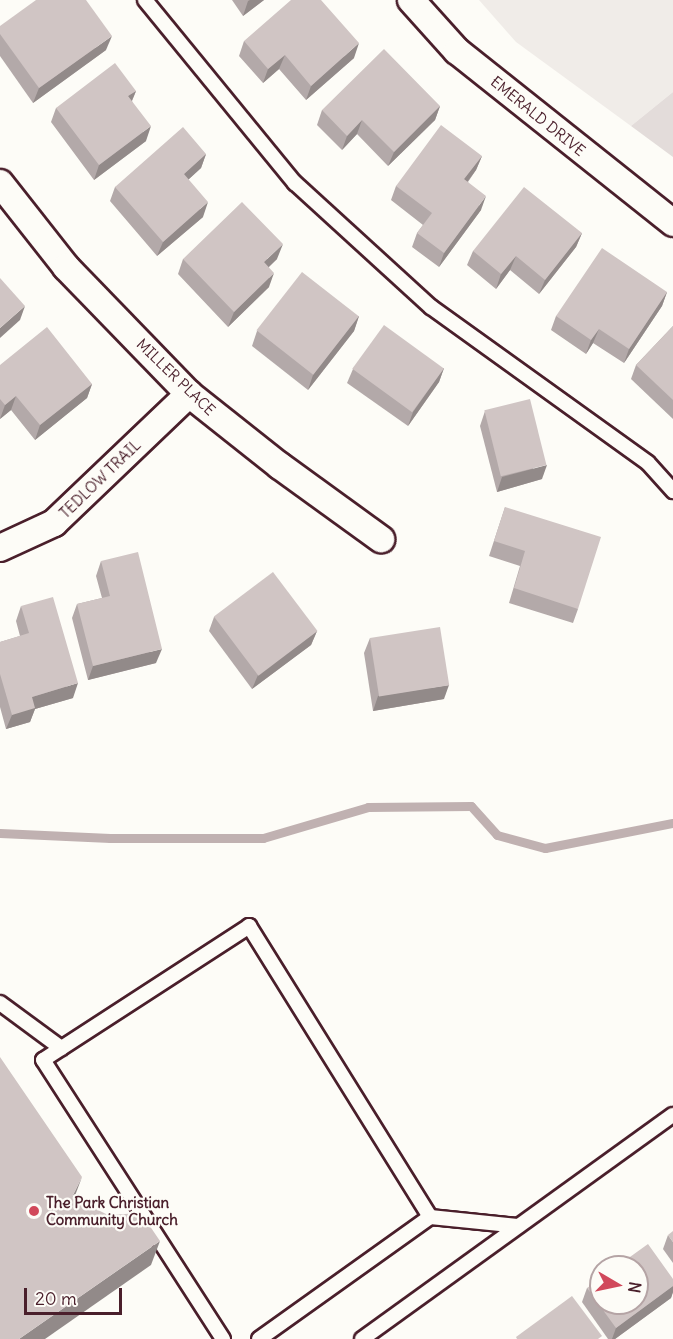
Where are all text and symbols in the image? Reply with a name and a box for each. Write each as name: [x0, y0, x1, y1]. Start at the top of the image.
street label: EMERALD DRIVE: [487, 72, 589, 160]
street label: MILLER PLACE: [133, 335, 219, 419]
street label: TEDLOW TRAIL: [56, 436, 144, 522]
place label: The Park Christian Community Church: [46, 1193, 178, 1228]
marker: The Park Christian Community Church: [27, 1204, 41, 1218]
north arrow: [589, 1255, 649, 1315]
scale bar: [27, 1276, 124, 1314]
text: N: [624, 1280, 646, 1295]
text: 20 m: [35, 1287, 77, 1310]

